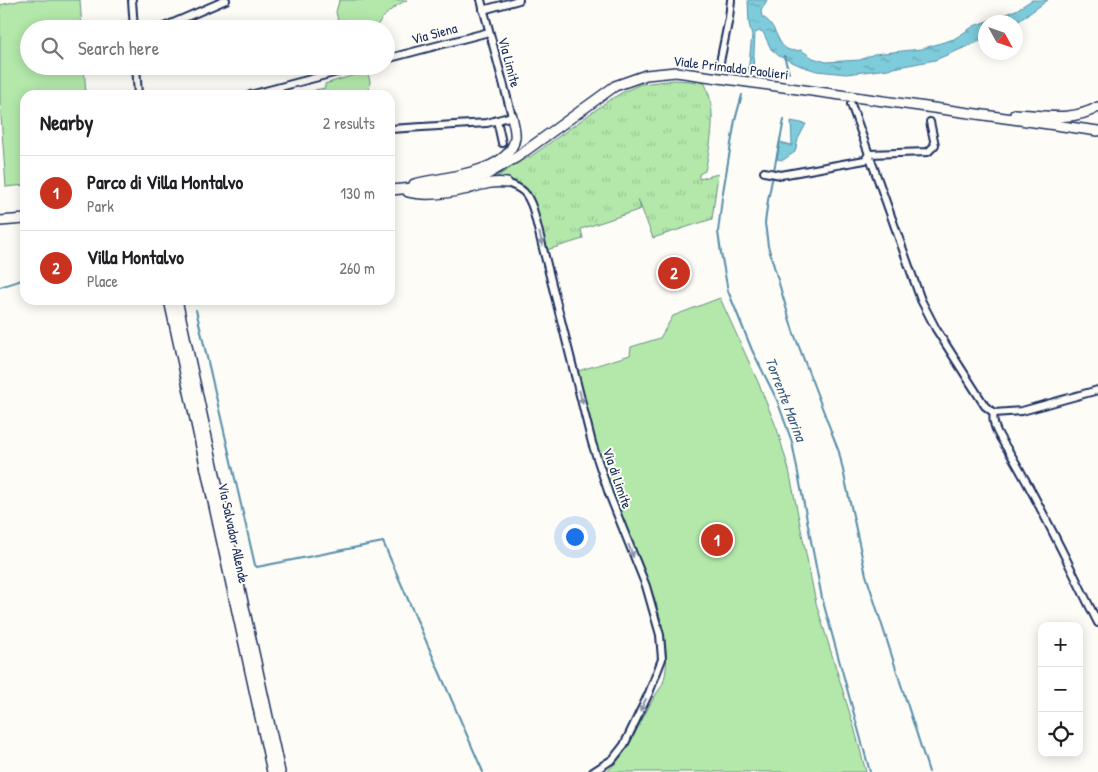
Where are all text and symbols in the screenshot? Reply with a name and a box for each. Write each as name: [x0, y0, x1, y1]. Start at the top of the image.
north arrow: [978, 15, 1023, 60]
street label: Via Siena: [409, 18, 459, 48]
search box: [20, 20, 395, 75]
icon: search: [38, 34, 66, 62]
text: Search here: [78, 35, 159, 61]
street label: Via Limite: [494, 35, 526, 90]
street label: Viale Primaldo Paolieri: [672, 50, 790, 84]
text: Nearby: [40, 108, 93, 137]
text: 2 results: [323, 112, 375, 134]
text: Parco di Villa Montalvo: [87, 169, 243, 195]
text: 1: [53, 182, 59, 204]
text: 130 m: [340, 182, 375, 204]
text: Park: [87, 195, 114, 217]
one-way arrow: [537, 232, 545, 247]
text: Villa Montalvo: [87, 244, 184, 270]
pin: 2: [658, 254, 690, 292]
text: 2: [52, 257, 60, 279]
text: 260 m: [339, 257, 375, 279]
text: Place: [87, 270, 118, 292]
water label: Torrente Marina: [760, 354, 812, 446]
one-way arrow: [577, 389, 585, 404]
street label: Via di Limite: [599, 445, 637, 511]
street label: Via Salvador Allende: [214, 481, 254, 585]
pin: 1: [701, 521, 733, 559]
your location: [562, 524, 588, 550]
one-way arrow: [627, 544, 635, 559]
map controls: [1038, 622, 1083, 757]
button: +: [1038, 622, 1083, 667]
button: −: [1038, 667, 1083, 712]
one-way arrow: [639, 697, 648, 712]
button: locate: [1038, 712, 1083, 757]

